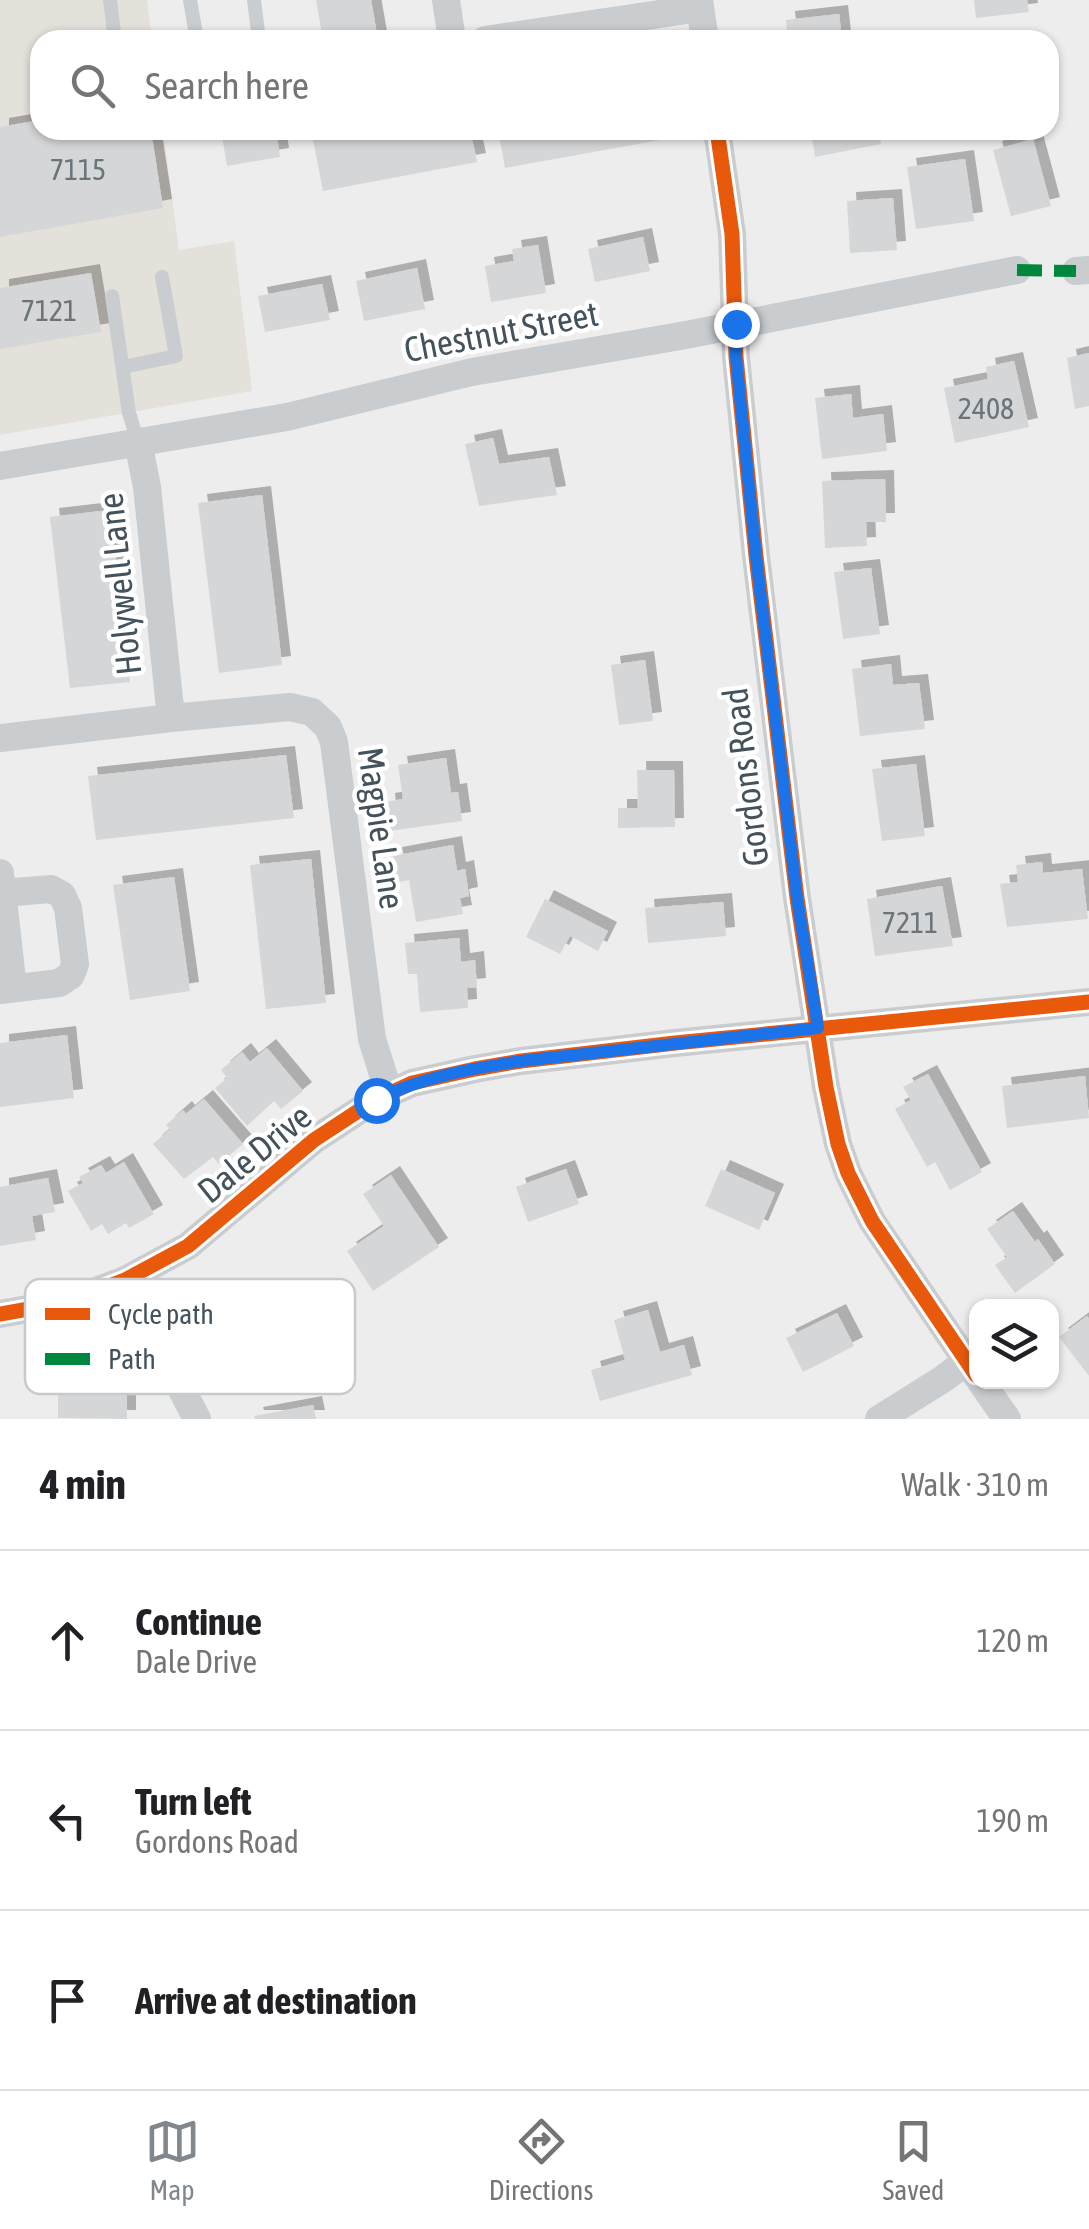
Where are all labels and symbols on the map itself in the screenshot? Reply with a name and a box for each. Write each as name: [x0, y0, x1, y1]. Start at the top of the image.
house number: 7115: [50, 152, 106, 186]
house number: 7121: [21, 293, 77, 327]
street label: Chestnut Street: [401, 293, 601, 369]
route end: [714, 302, 760, 348]
house number: 2408: [958, 391, 1014, 425]
street label: Holywell Lane: [90, 491, 148, 677]
street label: Gordons Road: [714, 686, 776, 868]
street label: Magpie Lane: [351, 745, 413, 911]
house number: 7211: [882, 905, 938, 939]
route start: [354, 1078, 400, 1124]
street label: Dale Drive: [190, 1095, 318, 1211]
legend: [25, 1279, 355, 1394]
text: Cycle path: [108, 1298, 214, 1330]
text: Path: [108, 1343, 156, 1375]

